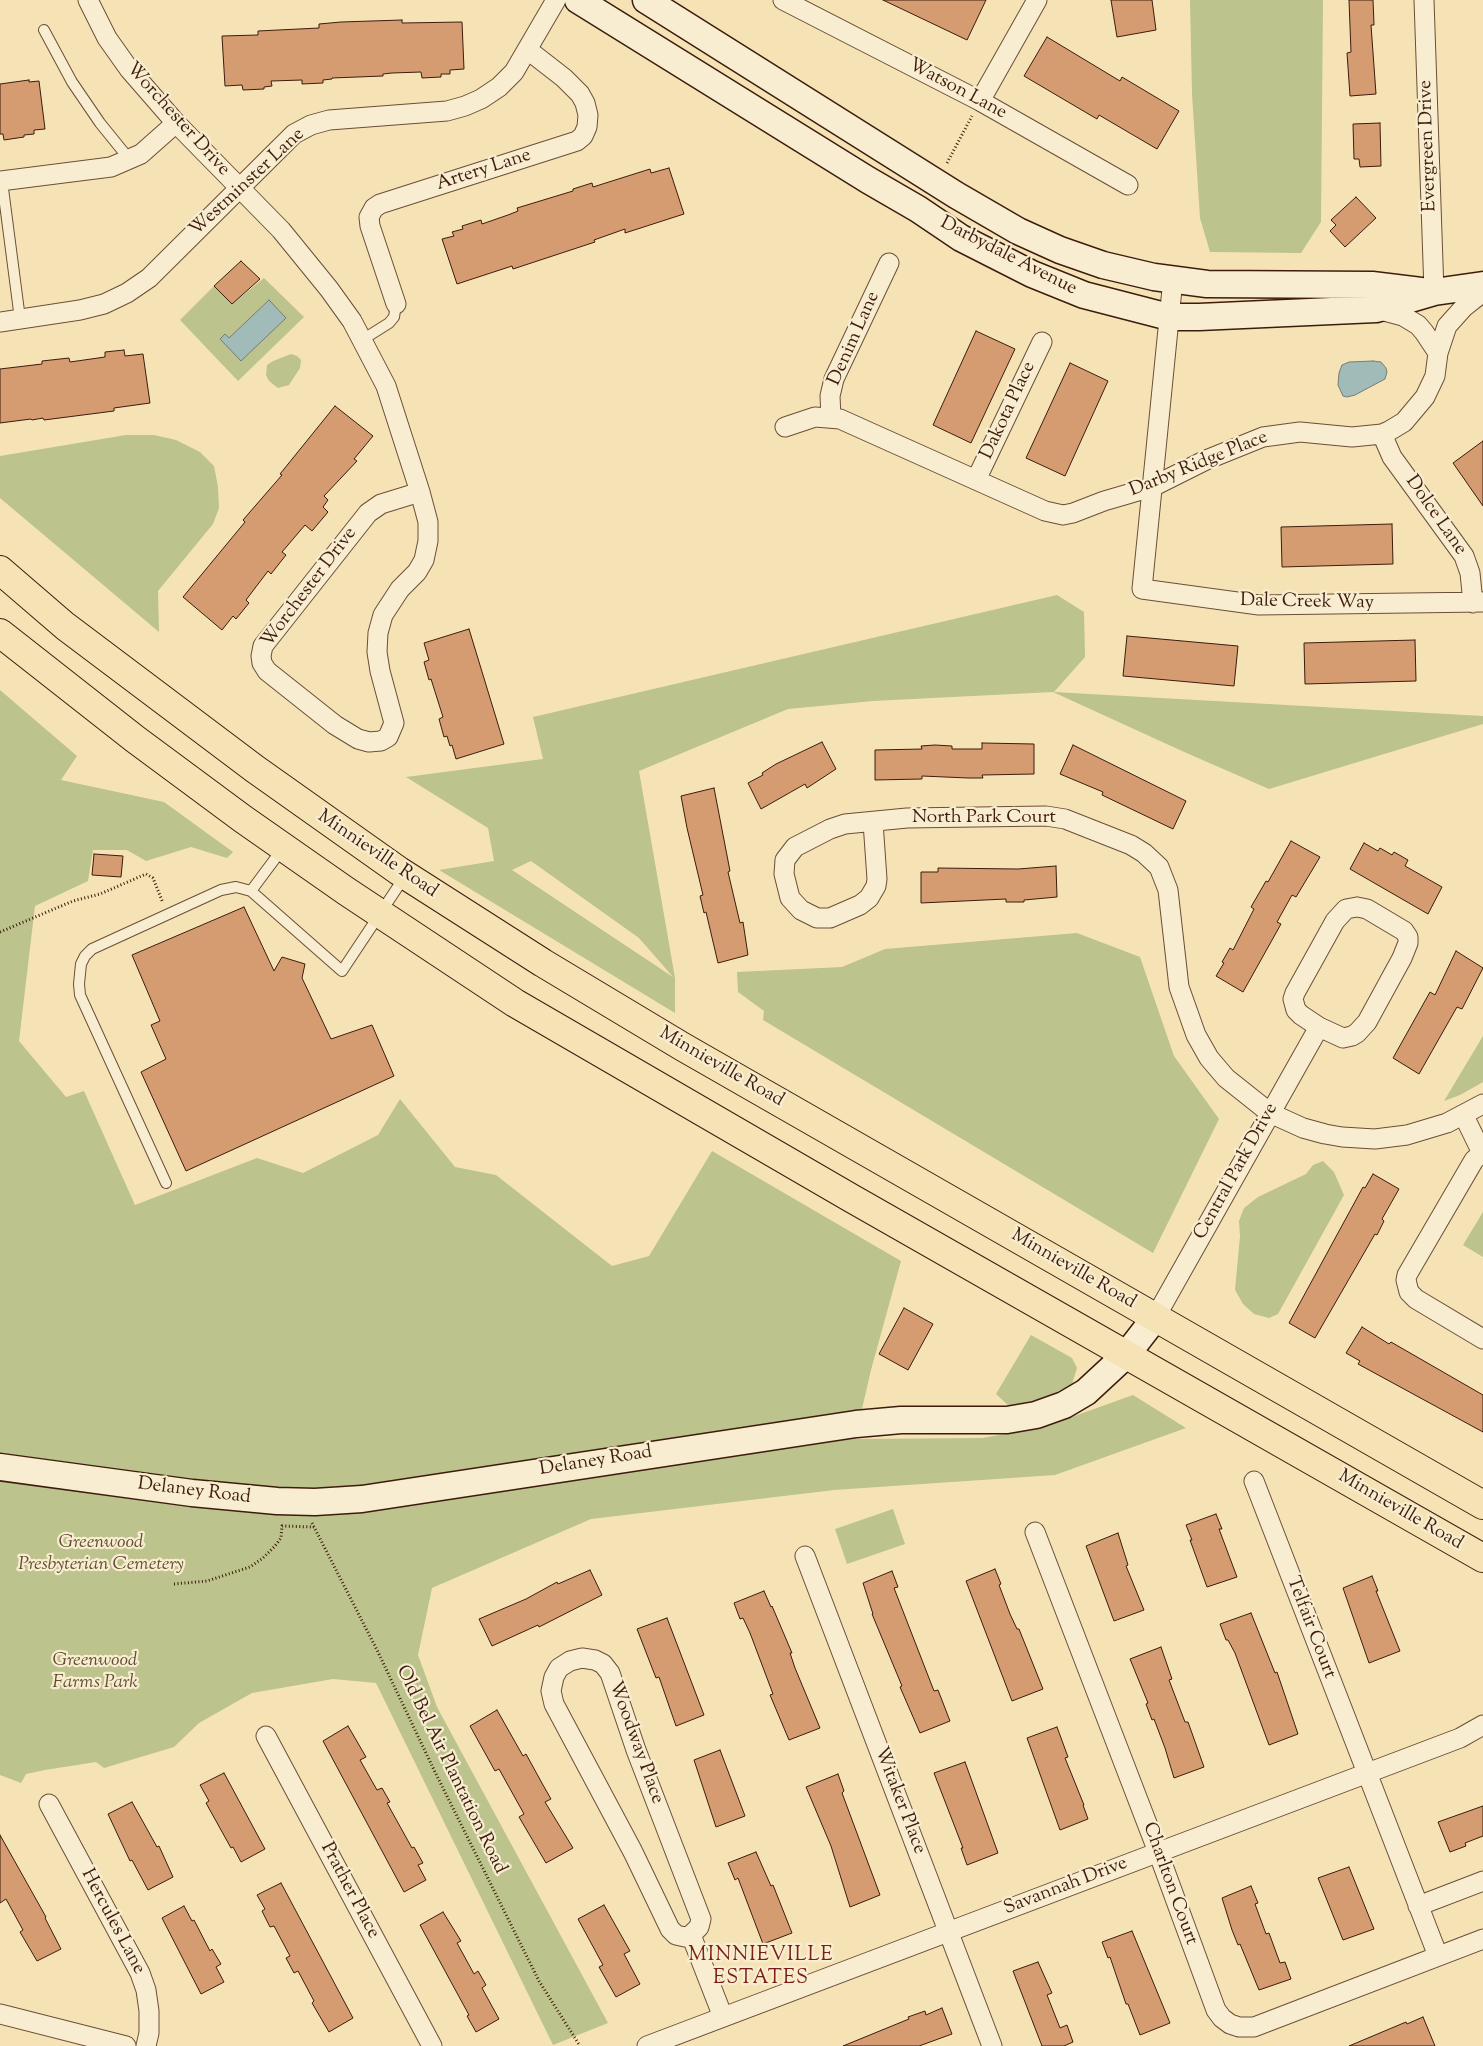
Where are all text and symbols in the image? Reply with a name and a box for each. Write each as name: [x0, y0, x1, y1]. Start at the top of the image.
street label: Watson Lane: [904, 55, 1010, 125]
street label: Worchester Drive: [120, 59, 234, 181]
street label: Evergreen Drive: [1415, 80, 1443, 212]
street label: Westminster Lane: [186, 124, 310, 242]
street label: Artery Lane: [434, 145, 534, 197]
street label: Darbydale Avenue: [936, 213, 1080, 301]
street label: Denim Lane: [824, 289, 886, 389]
street label: Dakota Place: [976, 358, 1042, 464]
street label: Darby Ridge Place: [1126, 427, 1272, 503]
street label: Dolce Lane: [1399, 472, 1471, 560]
street label: Worchester Drive: [257, 523, 363, 653]
street label: Dale Creek Way: [1240, 590, 1374, 616]
street label: Minnieville Road: [312, 806, 442, 904]
street label: North Park Court: [912, 808, 1056, 830]
street label: Minnieville Road: [654, 1023, 788, 1113]
street label: Central Park Drive: [1190, 1100, 1284, 1244]
street label: Minnieville Road: [1006, 1225, 1140, 1315]
street label: Delaney Road: [538, 1442, 654, 1482]
street label: Minnieville Road: [1333, 1466, 1467, 1556]
street label: Delaney Road: [136, 1474, 252, 1510]
park label: Greenwood Presbyterian Cemetery: [18, 1533, 184, 1577]
street label: Telfair Court: [1280, 1574, 1340, 1682]
park label: Greenwood Farms Park: [52, 1651, 138, 1695]
street label: Old Bel Air Plantation Road: [390, 1662, 510, 1878]
street label: Woodway Place: [602, 1679, 668, 1807]
street label: Witaker Place: [868, 1744, 930, 1858]
street label: Charlton Court: [1136, 1819, 1202, 1949]
street label: Prather Place: [314, 1839, 384, 1943]
street label: Savannah Drive: [1001, 1853, 1131, 1921]
street label: Hercules Lane: [75, 1865, 149, 1979]
district label: MINNIEVILLE ESTATES: [687, 1945, 835, 1992]

